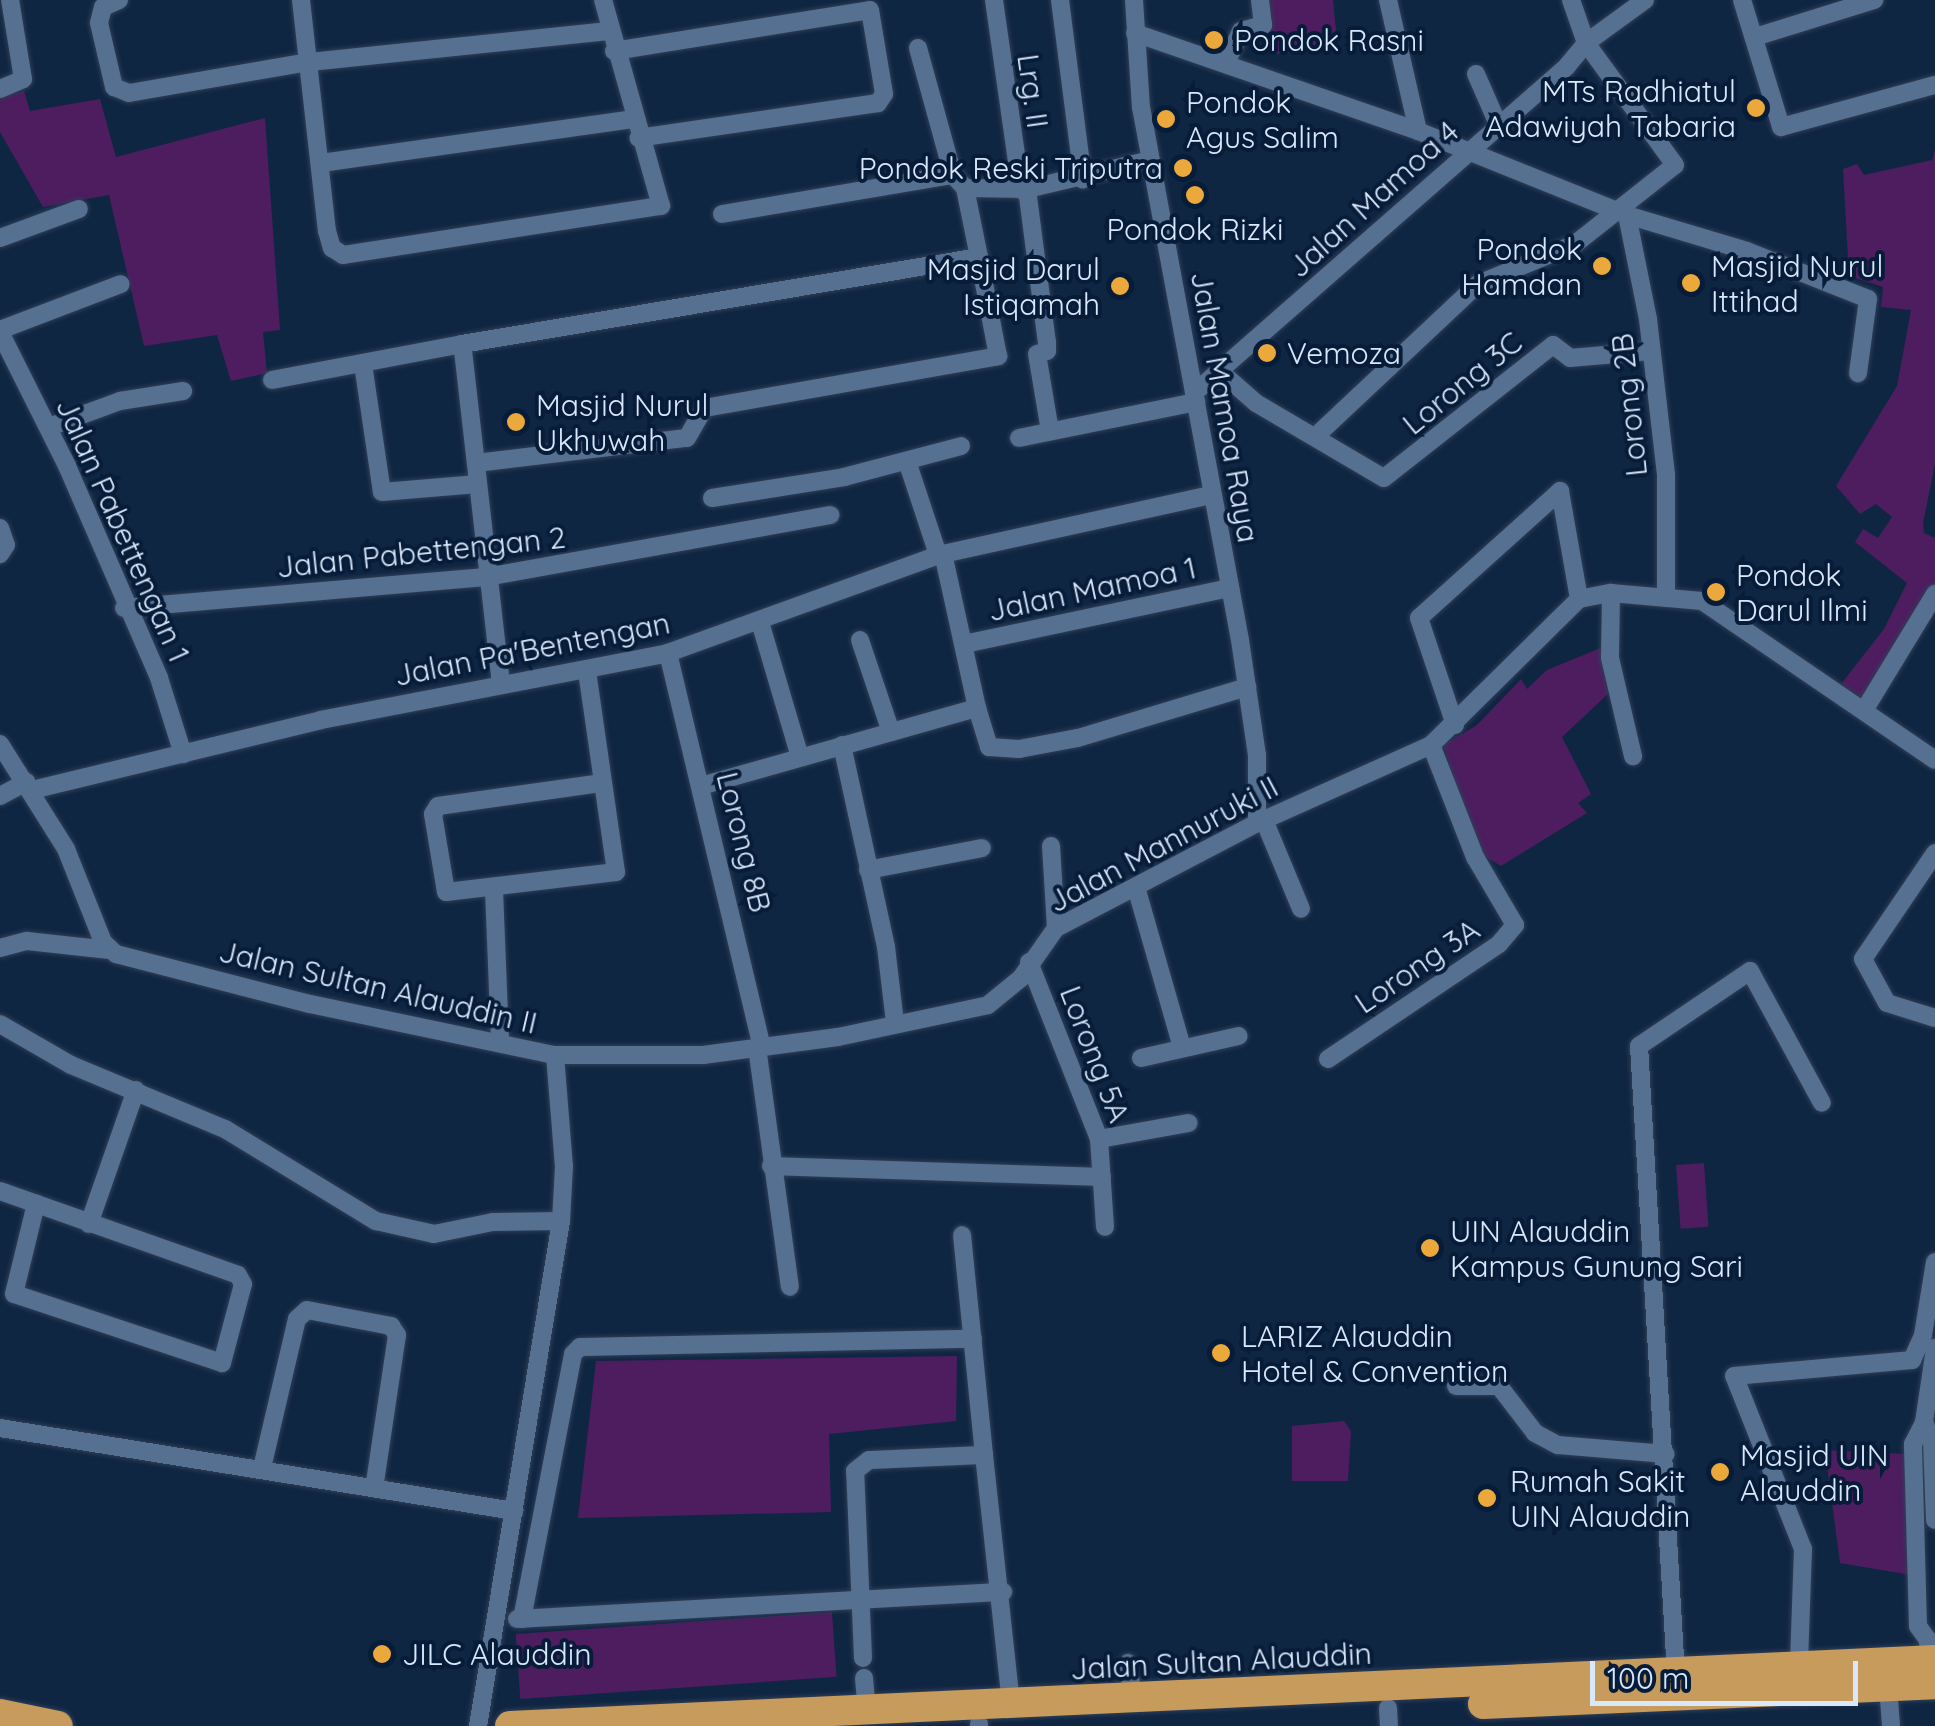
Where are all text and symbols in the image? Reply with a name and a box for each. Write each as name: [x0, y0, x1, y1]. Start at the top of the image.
place label: Pondok Rasni: [1234, 22, 1424, 58]
marker: Pondok Rasni: [1203, 29, 1225, 51]
street label: Lrg. II: [1010, 52, 1056, 130]
place label: MTs Radhiatul Adawiyah Tabaria: [1485, 73, 1736, 144]
place label: Pondok Agus Salim: [1186, 84, 1339, 154]
marker: MTs Radhiatul Adawiyah Tabaria: [1745, 97, 1767, 119]
marker: Pondok Agus Salim: [1155, 108, 1177, 130]
street label: Jalan Mamoa 4: [1280, 113, 1466, 285]
place label: Pondok Reski Triputra: [859, 150, 1163, 186]
marker: Pondok Reski Triputra: [1172, 157, 1194, 179]
marker: Pondok Rizki: [1184, 184, 1206, 206]
place label: Pondok Rizki: [1107, 211, 1283, 247]
place label: Pondok Hamdan: [1461, 231, 1582, 302]
place label: Masjid Nurul Ittihad: [1711, 248, 1883, 318]
place label: Masjid Darul Istiqamah: [927, 251, 1100, 322]
marker: Pondok Hamdan: [1591, 255, 1613, 277]
street label: Jalan Mamoa Raya: [1183, 269, 1267, 545]
marker: Masjid Nurul Ittihad: [1680, 272, 1702, 294]
marker: Masjid Darul Istiqamah: [1109, 275, 1131, 297]
street label: Lorong 3C: [1395, 324, 1529, 442]
street label: Lorong 2B: [1604, 332, 1654, 478]
place label: Vemoza: [1287, 335, 1401, 371]
marker: Vemoza: [1256, 342, 1278, 364]
place label: Masjid Nurul Ukhuwah: [536, 387, 708, 458]
street label: Jalan Pabettengan 1: [49, 393, 197, 667]
marker: Masjid Nurul Ukhuwah: [505, 411, 527, 433]
street label: Jalan Pabettengan 2: [275, 519, 567, 585]
street label: Jalan Mamoa 1: [985, 549, 1199, 629]
place label: Pondok Darul Ilmi: [1736, 557, 1868, 628]
marker: Pondok Darul Ilmi: [1705, 581, 1727, 603]
street label: Jalan Pa'Bentengan: [391, 605, 673, 693]
street label: Lorong 8B: [709, 768, 779, 916]
street label: Jalan Mannuruki II: [1042, 768, 1284, 920]
street label: Lorong 3A: [1348, 911, 1486, 1021]
street label: Jalan Sultan Alauddin II: [216, 933, 540, 1041]
street label: Lorong 5A: [1053, 981, 1137, 1127]
place label: UIN Alauddin Kampus Gunung Sari: [1450, 1213, 1743, 1284]
marker: UIN Alauddin Kampus Gunung Sari: [1419, 1237, 1441, 1259]
place label: LARIZ Alauddin Hotel & Convention: [1241, 1318, 1508, 1388]
marker: LARIZ Alauddin Hotel & Convention: [1210, 1342, 1232, 1364]
place label: Masjid UIN Alauddin: [1740, 1437, 1889, 1508]
marker: Masjid UIN Alauddin: [1709, 1461, 1731, 1483]
place label: Rumah Sakit UIN Alauddin: [1510, 1463, 1690, 1534]
marker: Rumah Sakit UIN Alauddin: [1474, 1485, 1500, 1511]
street label: Jalan Sultan Alauddin: [1069, 1635, 1373, 1687]
place label: JILC Alauddin: [402, 1636, 591, 1672]
scale bar: [1595, 1641, 1862, 1703]
marker: JILC Alauddin: [371, 1643, 393, 1665]
text: 100 m: [1607, 1659, 1689, 1697]

